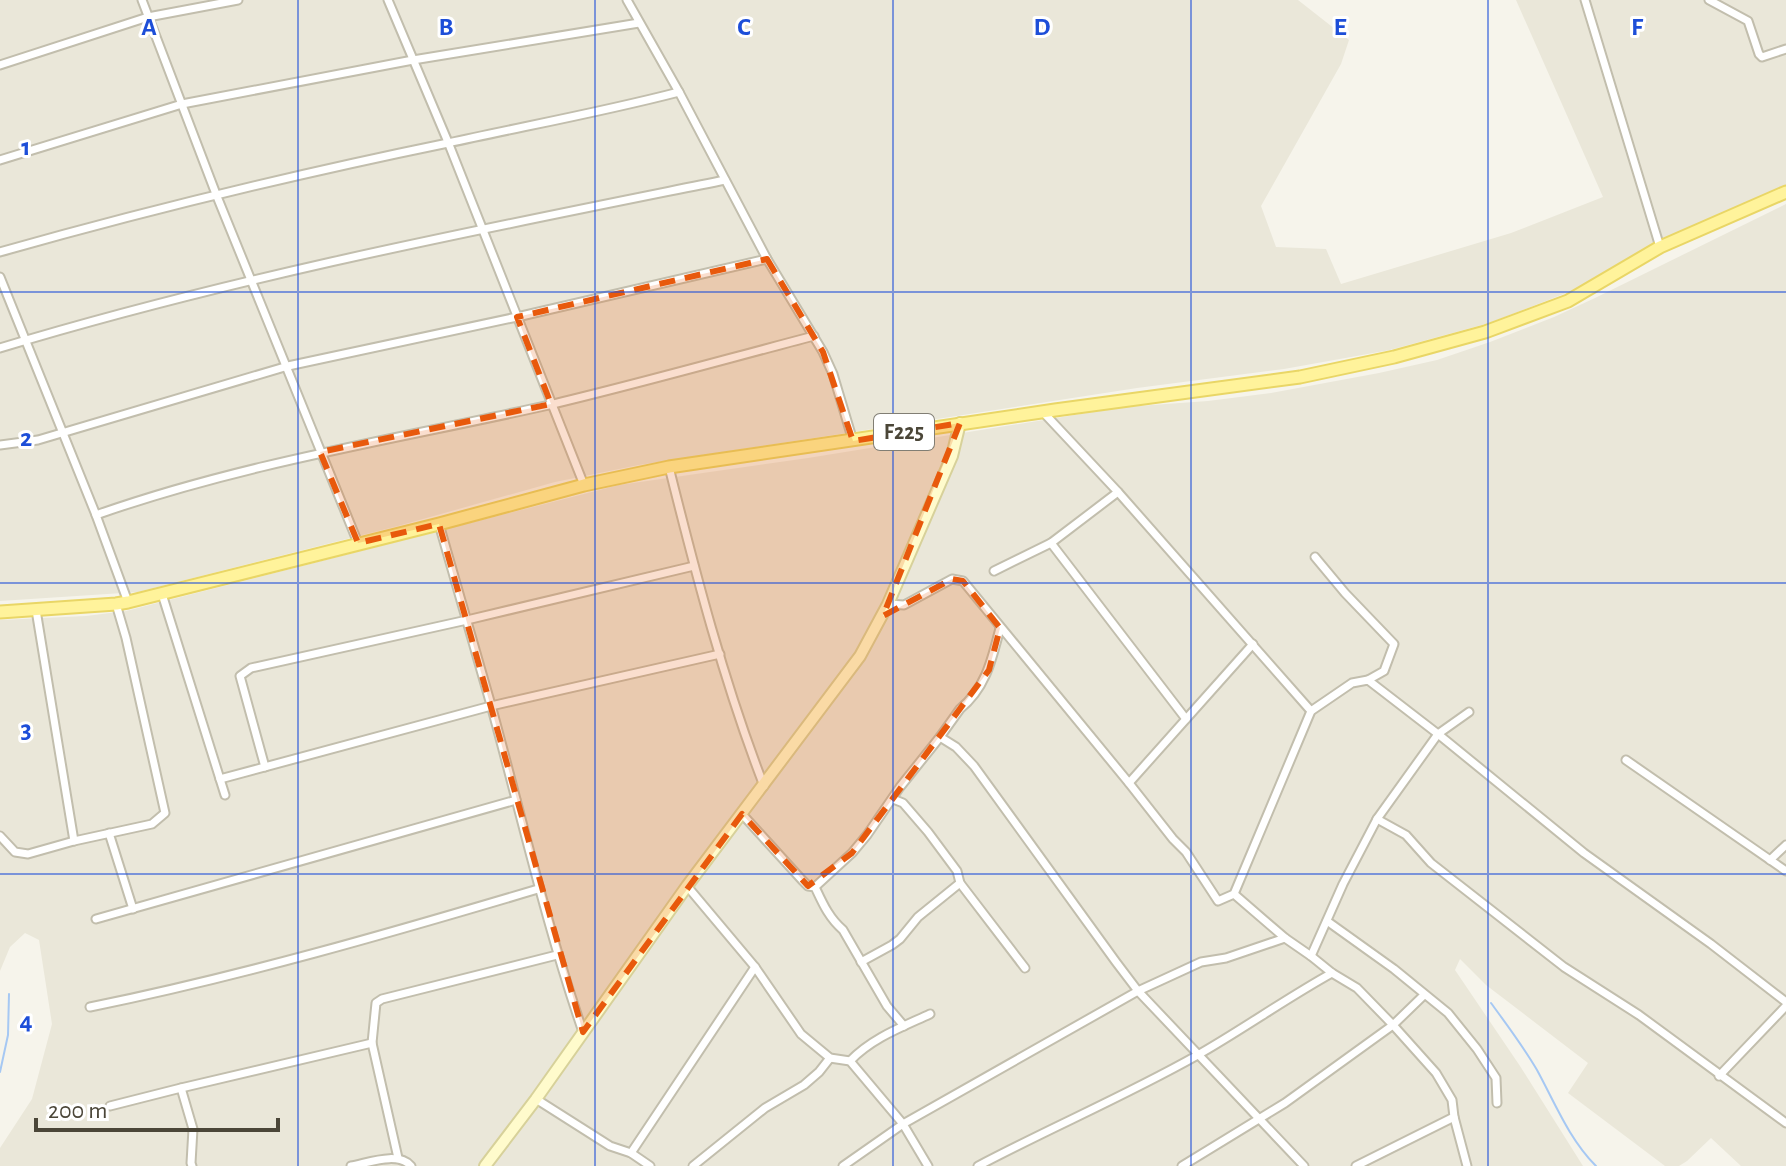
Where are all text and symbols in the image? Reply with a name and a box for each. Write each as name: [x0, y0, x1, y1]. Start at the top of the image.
text: A: [141, 14, 157, 40]
text: B: [438, 14, 454, 40]
text: C: [737, 14, 751, 40]
text: D: [1033, 14, 1051, 40]
text: E: [1333, 14, 1347, 40]
text: F: [1631, 14, 1644, 40]
text: 1: [21, 134, 31, 160]
road number: F225: [874, 414, 934, 450]
text: 2: [20, 425, 32, 451]
text: 3: [20, 717, 32, 743]
text: 4: [19, 1008, 33, 1034]
scale bar: [36, 1082, 278, 1132]
text: 200 m: [48, 1099, 107, 1123]

